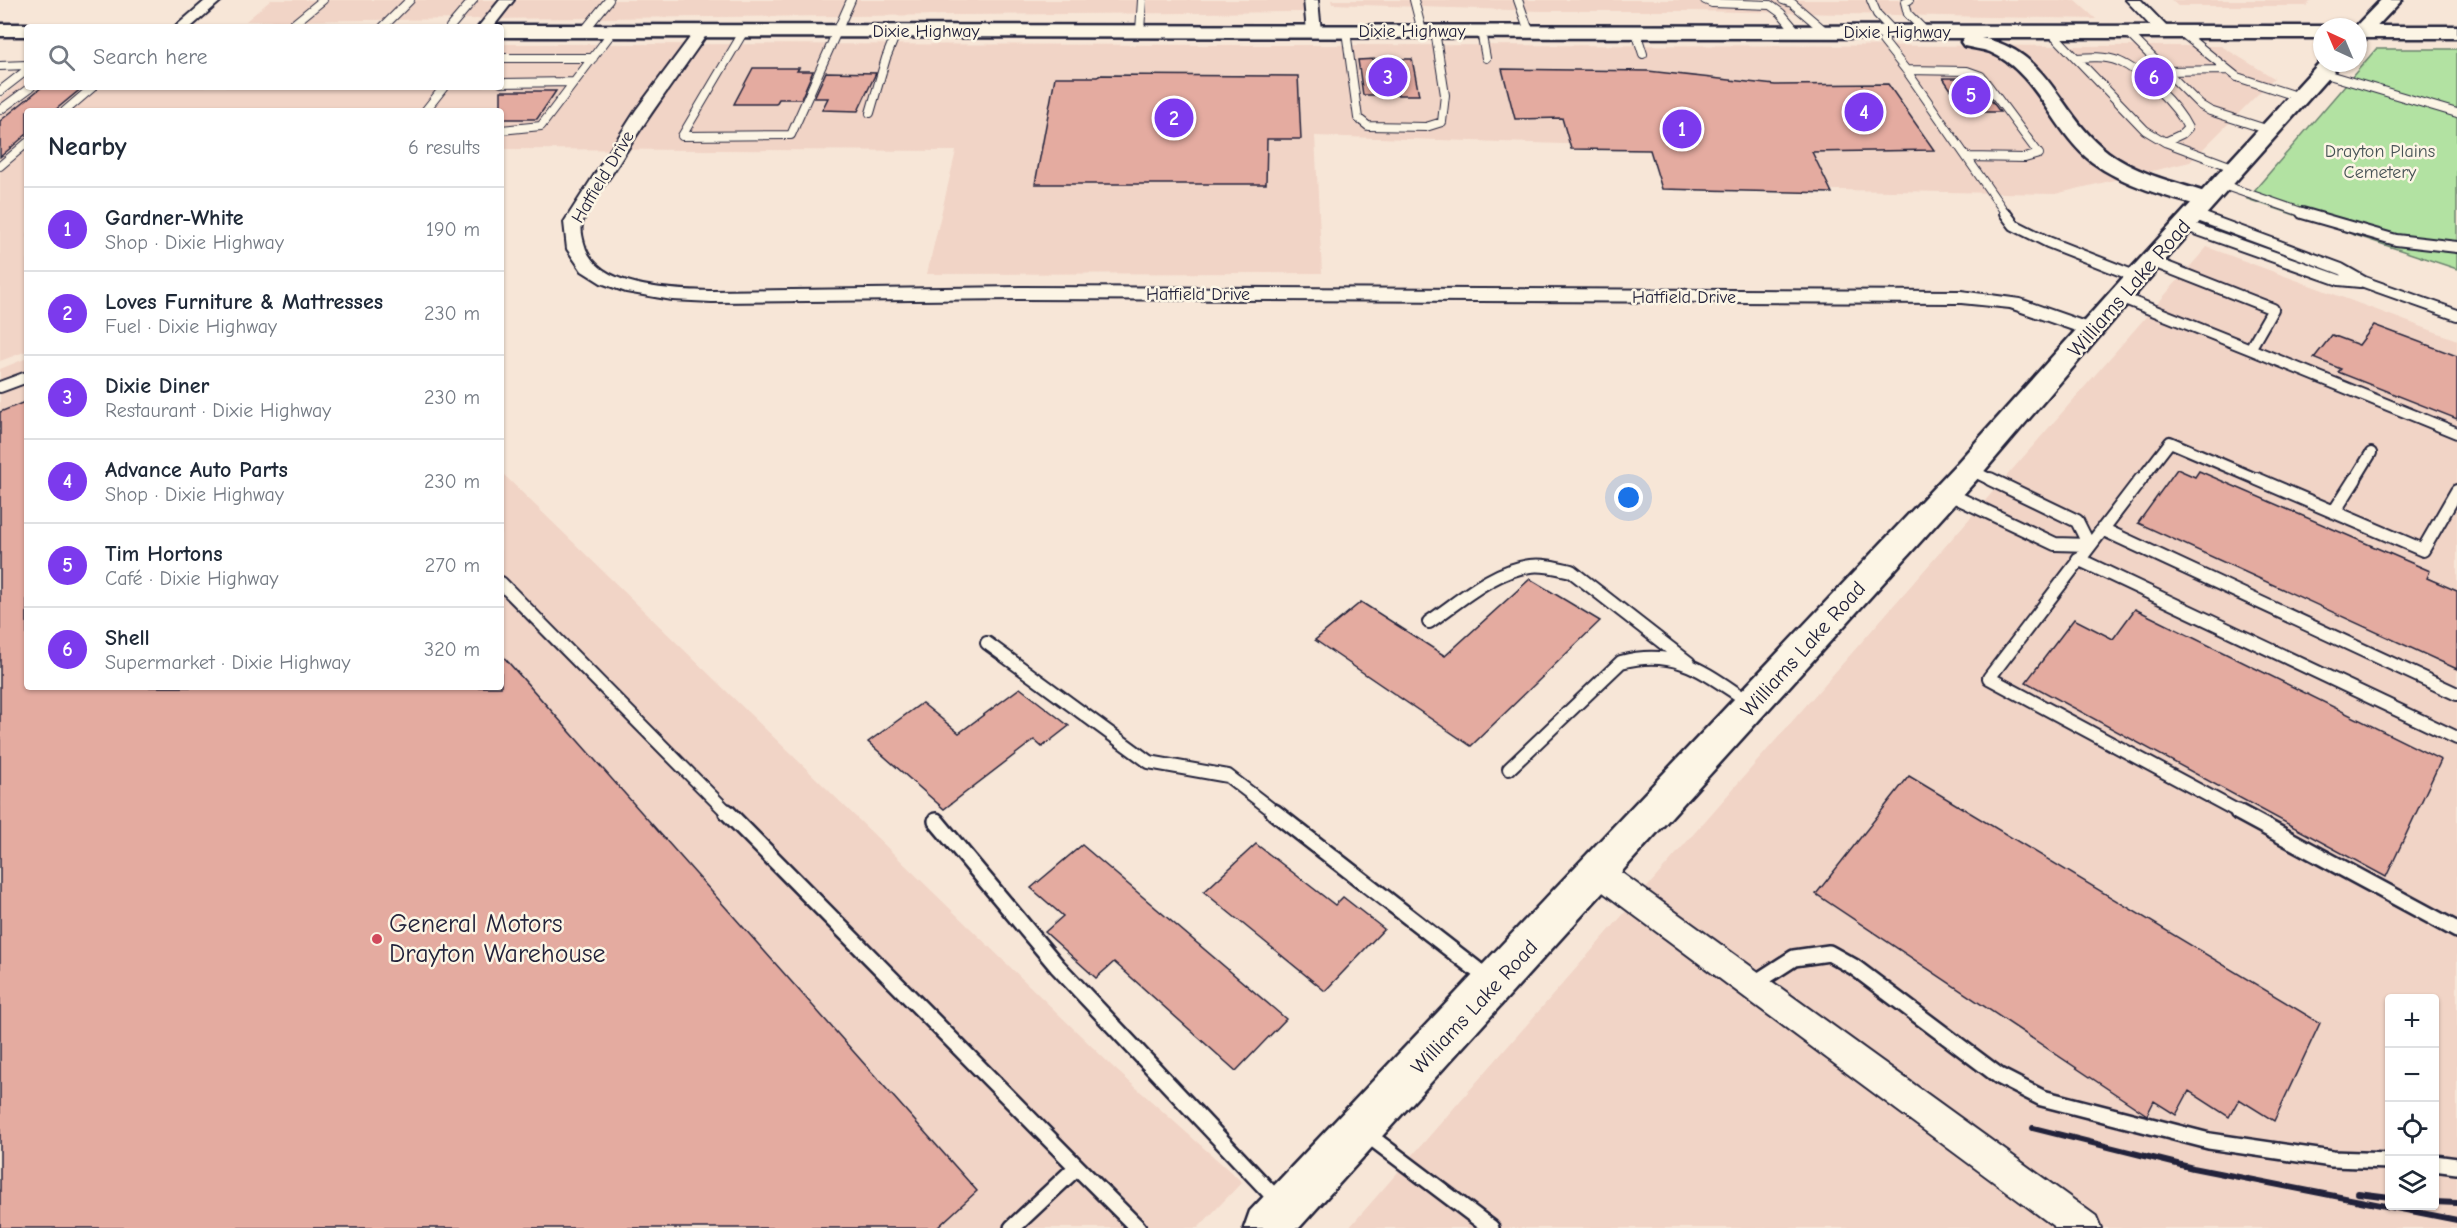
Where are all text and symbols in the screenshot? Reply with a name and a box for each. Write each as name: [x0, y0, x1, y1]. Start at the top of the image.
north arrow: [2313, 18, 2367, 72]
street label: Dixie Highway: [872, 21, 980, 42]
street label: Dixie Highway: [1358, 21, 1466, 42]
street label: Dixie Highway: [1843, 22, 1951, 43]
search box: [24, 24, 504, 90]
icon: search: [45, 41, 78, 74]
text: Search here: [93, 44, 208, 70]
pin: 3: [1368, 54, 1408, 100]
pin: 6: [2134, 54, 2174, 100]
pin: 5: [1952, 72, 1990, 118]
pin: 4: [1844, 90, 1884, 134]
pin: 2: [1154, 96, 1194, 140]
pin: 1: [1662, 106, 1702, 152]
street label: Hatfield Drive: [567, 127, 639, 227]
text: Nearby: [48, 132, 127, 162]
text: 6 results: [408, 136, 480, 159]
park label: Drayton Plains Cemetery: [2325, 141, 2435, 183]
text: Gardner-White: [105, 205, 244, 231]
street label: Williams Lake Road: [2063, 214, 2195, 362]
text: 1: [64, 218, 71, 241]
text: 190 m: [426, 218, 480, 241]
text: Shop · Dixie Highway: [105, 231, 284, 254]
street label: Hatfield Drive: [1146, 284, 1250, 305]
street label: Hatfield Drive: [1632, 287, 1736, 308]
text: Loves Furniture & Mattresses: [105, 289, 383, 315]
text: 2: [63, 302, 72, 325]
text: 230 m: [424, 302, 480, 325]
text: Fuel · Dixie Highway: [105, 315, 277, 338]
text: Dixie Diner: [105, 373, 209, 399]
text: 3: [63, 386, 72, 409]
text: 230 m: [424, 386, 480, 409]
text: Restaurant · Dixie Highway: [105, 399, 331, 422]
text: Advance Auto Parts: [105, 457, 288, 483]
text: 4: [63, 470, 72, 493]
text: 230 m: [424, 470, 480, 493]
text: Shop · Dixie Highway: [105, 483, 284, 506]
your location: [1614, 483, 1643, 512]
text: Tim Hortons: [105, 541, 223, 567]
text: 5: [62, 554, 73, 577]
text: 270 m: [425, 554, 480, 577]
text: Café · Dixie Highway: [105, 567, 278, 590]
street label: Williams Lake Road: [1736, 576, 1870, 722]
text: Shell: [105, 625, 150, 651]
text: 6: [62, 638, 73, 661]
text: 320 m: [424, 638, 480, 661]
text: Supermarket · Dixie Highway: [105, 651, 351, 674]
place label: General Motors Drayton Warehouse: [389, 909, 606, 969]
marker: General Motors Drayton Warehouse: [370, 932, 384, 946]
street label: Williams Lake Road: [1406, 935, 1542, 1079]
map controls: [2385, 994, 2439, 1210]
button: +: [2385, 994, 2439, 1048]
button: −: [2385, 1048, 2439, 1102]
button: locate: [2385, 1102, 2439, 1156]
button: layers: [2385, 1156, 2439, 1210]

